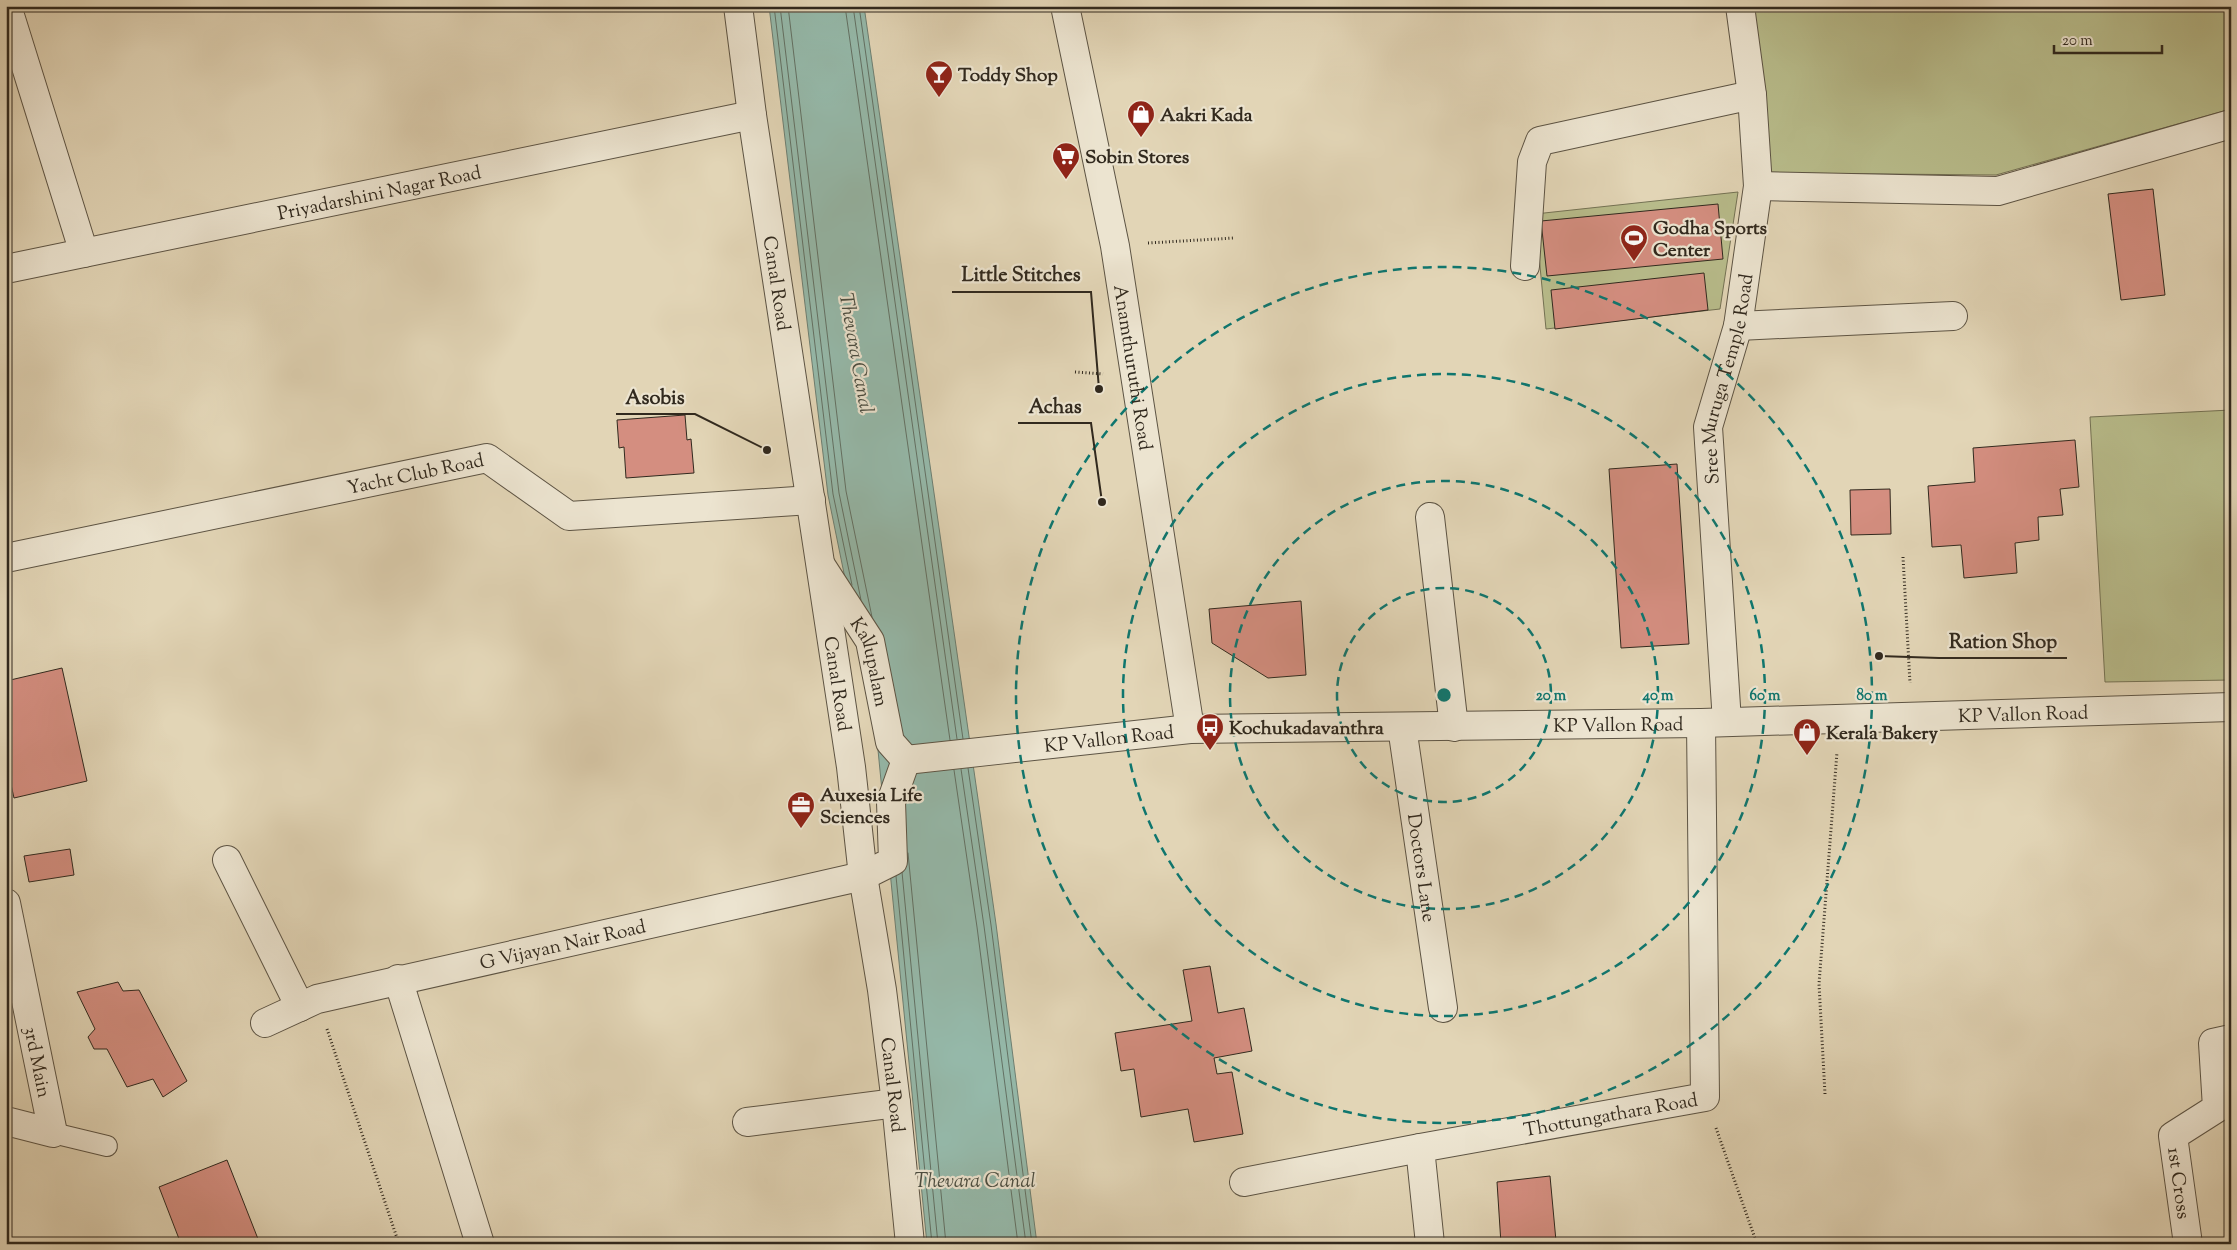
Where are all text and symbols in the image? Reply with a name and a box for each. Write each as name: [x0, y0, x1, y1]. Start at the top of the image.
scale bar: [2054, 22, 2162, 54]
text: 20 m: [2062, 31, 2093, 52]
bar icon: Toddy Shop: [924, 59, 954, 98]
place label: Toddy Shop: [958, 63, 1058, 90]
shop icon: Aakri Kada: [1126, 99, 1156, 138]
place label: Aakri Kada: [1160, 103, 1253, 130]
supermarket icon: Sobin Stores: [1051, 141, 1081, 180]
place label: Sobin Stores: [1085, 145, 1190, 172]
street label: Priyadarshini Nagar Road: [275, 160, 484, 229]
place label: Godha Sports Center: [1653, 216, 1768, 265]
sports icon: Godha Sports Center: [1619, 223, 1649, 262]
street label: Canal Road: [755, 234, 796, 333]
callout: Little Stitches: [952, 257, 1091, 292]
text: Little Stitches: [961, 262, 1081, 291]
street label: Sree Muruga Temple Road: [1697, 272, 1761, 485]
street label: Anamthuruthi Road: [1105, 283, 1158, 453]
water label: Thevara Canal: [830, 291, 879, 416]
callout: Asobis: [616, 379, 695, 414]
text: Asobis: [625, 385, 685, 414]
callout: Achas: [1018, 388, 1091, 423]
text: Achas: [1028, 394, 1082, 423]
street label: Yacht Club Road: [345, 448, 487, 503]
street label: Kallupalam: [842, 613, 894, 709]
callout: Ration Shop: [1939, 623, 2067, 658]
text: Ration Shop: [1949, 629, 2057, 658]
street label: Canal Road: [815, 635, 856, 734]
centre of rings: [1435, 686, 1453, 704]
text: 20 m: [1536, 686, 1567, 707]
text: 40 m: [1642, 686, 1674, 707]
text: 60 m: [1750, 686, 1781, 707]
text: 80 m: [1856, 686, 1888, 707]
street label: KP Vallon Road: [1958, 700, 2089, 731]
bus stop icon: Kochukadavanthra: [1195, 712, 1225, 751]
street label: KP Vallon Road: [1553, 712, 1684, 741]
place label: Kochukadavanthra: [1229, 716, 1384, 743]
shop icon: Kerala Bakery: [1792, 717, 1822, 756]
street label: KP Vallon Road: [1043, 720, 1176, 761]
place label: Kerala Bakery: [1826, 721, 1938, 748]
place label: Auxesia Life Sciences: [820, 783, 923, 832]
office icon: Auxesia Life Sciences: [786, 790, 816, 829]
street label: Doctors Lane: [1399, 812, 1441, 924]
street label: G Vijayan Nair Road: [477, 914, 649, 978]
street label: 3rd Main: [16, 1024, 56, 1100]
street label: Canal Road: [872, 1036, 910, 1134]
street label: Thottungathara Road: [1522, 1088, 1700, 1145]
street label: 1st Cross: [2159, 1146, 2196, 1221]
water label: Thevara Canal: [914, 1168, 1036, 1197]

